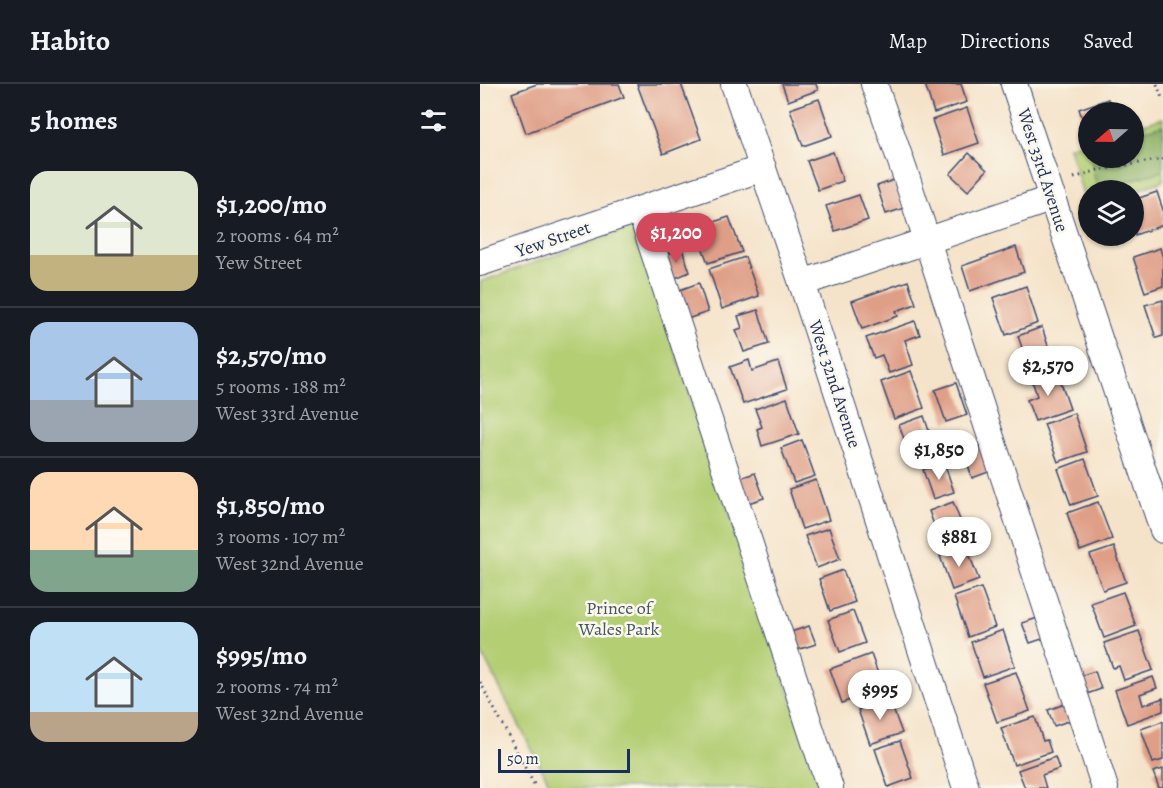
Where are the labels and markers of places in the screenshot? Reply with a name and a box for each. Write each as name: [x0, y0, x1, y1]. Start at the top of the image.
pin: $1,200: [627, 213, 725, 264]
pin: $2,570: [999, 346, 1097, 397]
pin: $1,850: [890, 430, 988, 481]
pin: $881: [923, 517, 995, 568]
pin: $995: [844, 670, 916, 721]

